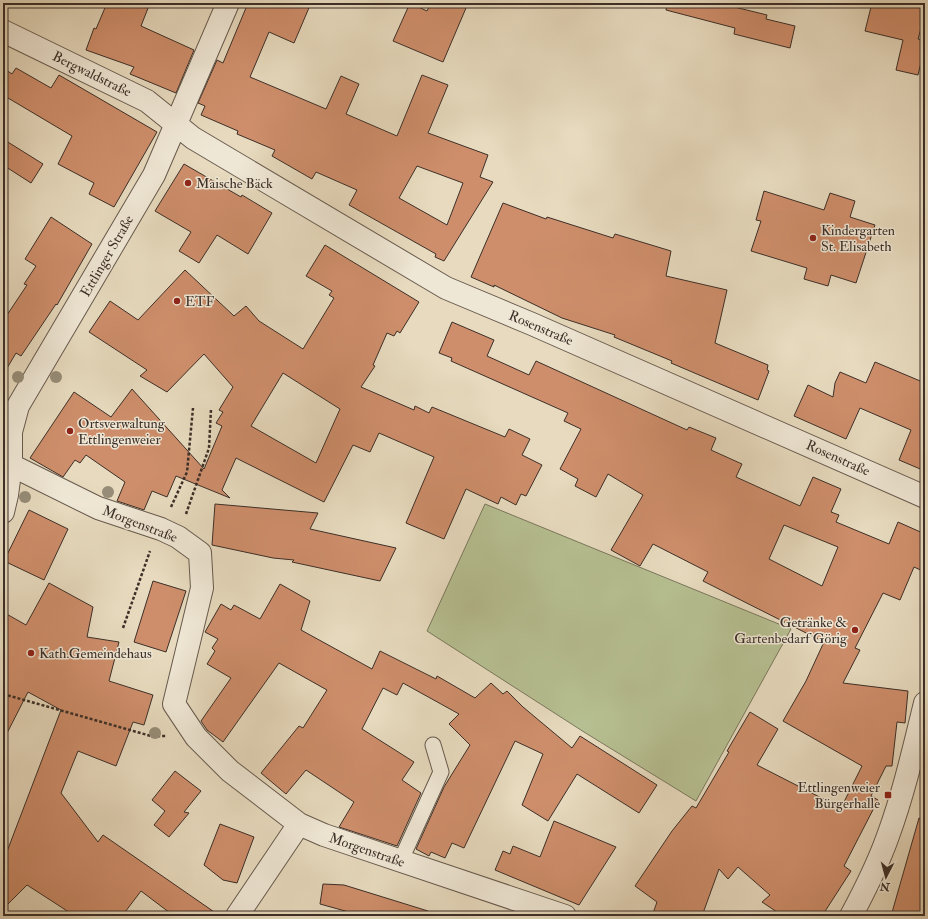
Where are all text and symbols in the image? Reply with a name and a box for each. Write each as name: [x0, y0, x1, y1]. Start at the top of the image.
street label: Bergwaldstraße: [50, 48, 134, 100]
place label: Maische Bäck: [196, 175, 273, 192]
marker: Maische Bäck: [183, 178, 193, 188]
street label: Ettlinger Straße: [77, 212, 137, 300]
place label: Kindergarten St. Elisabeth: [821, 222, 895, 255]
marker: Kindergarten St. Elisabeth: [808, 233, 818, 243]
place label: ETF: [185, 293, 214, 310]
marker: ETF: [172, 296, 182, 306]
street label: Rosenstraße: [506, 307, 576, 349]
place label: Ortsverwaltung Ettlingenweier: [78, 415, 166, 448]
marker: Ortsverwaltung Ettlingenweier: [65, 426, 75, 436]
street label: Rosenstraße: [803, 436, 873, 480]
street label: Morgenstraße: [100, 502, 180, 546]
place label: Getränke & Gartenbedarf Görig: [734, 614, 848, 647]
marker: Getränke & Gartenbedarf Görig: [850, 625, 860, 635]
place label: Kath.Gemeindehaus: [39, 645, 152, 662]
marker: Kath.Gemeindehaus: [26, 648, 36, 658]
place label: Ettlingenweier Bürgerhalle: [797, 779, 881, 812]
marker: Ettlingenweier Bürgerhalle: [883, 790, 893, 800]
street label: Morgenstraße: [327, 829, 407, 871]
north arrow: [866, 857, 906, 897]
text: N: [878, 879, 892, 894]

